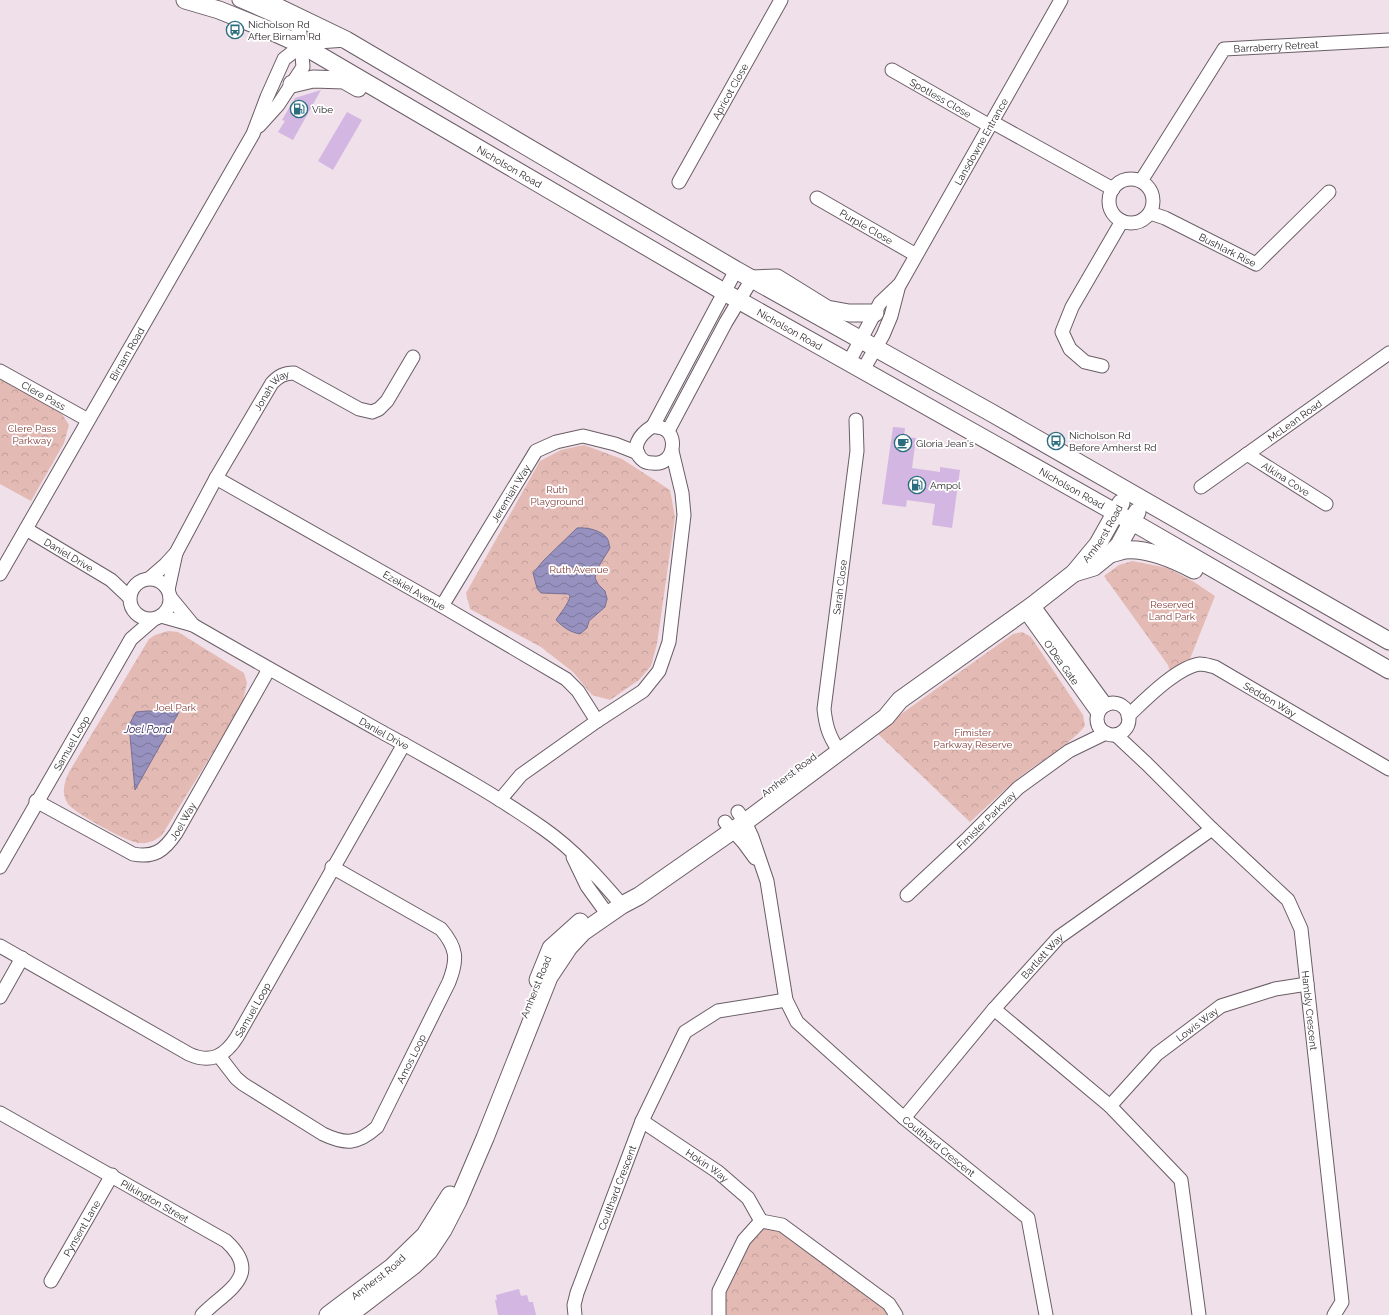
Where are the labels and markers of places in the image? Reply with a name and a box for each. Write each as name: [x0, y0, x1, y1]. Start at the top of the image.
place label: Nicholson Rd After Birnam Rd: [248, 19, 321, 42]
bus stop icon: Nicholson Rd After Birnam Rd: [225, 20, 245, 40]
fuel station icon: Vibe: [289, 99, 309, 119]
place label: Vibe: [312, 104, 333, 115]
place label: Nicholson Rd Before Amherst Rd: [1069, 430, 1157, 453]
bus stop icon: Nicholson Rd Before Amherst Rd: [1046, 431, 1066, 451]
cafe icon: Gloria Jean's: [893, 433, 913, 453]
place label: Gloria Jean's: [916, 438, 974, 449]
fuel station icon: Ampol: [907, 475, 927, 495]
place label: Ampol: [930, 480, 961, 491]

